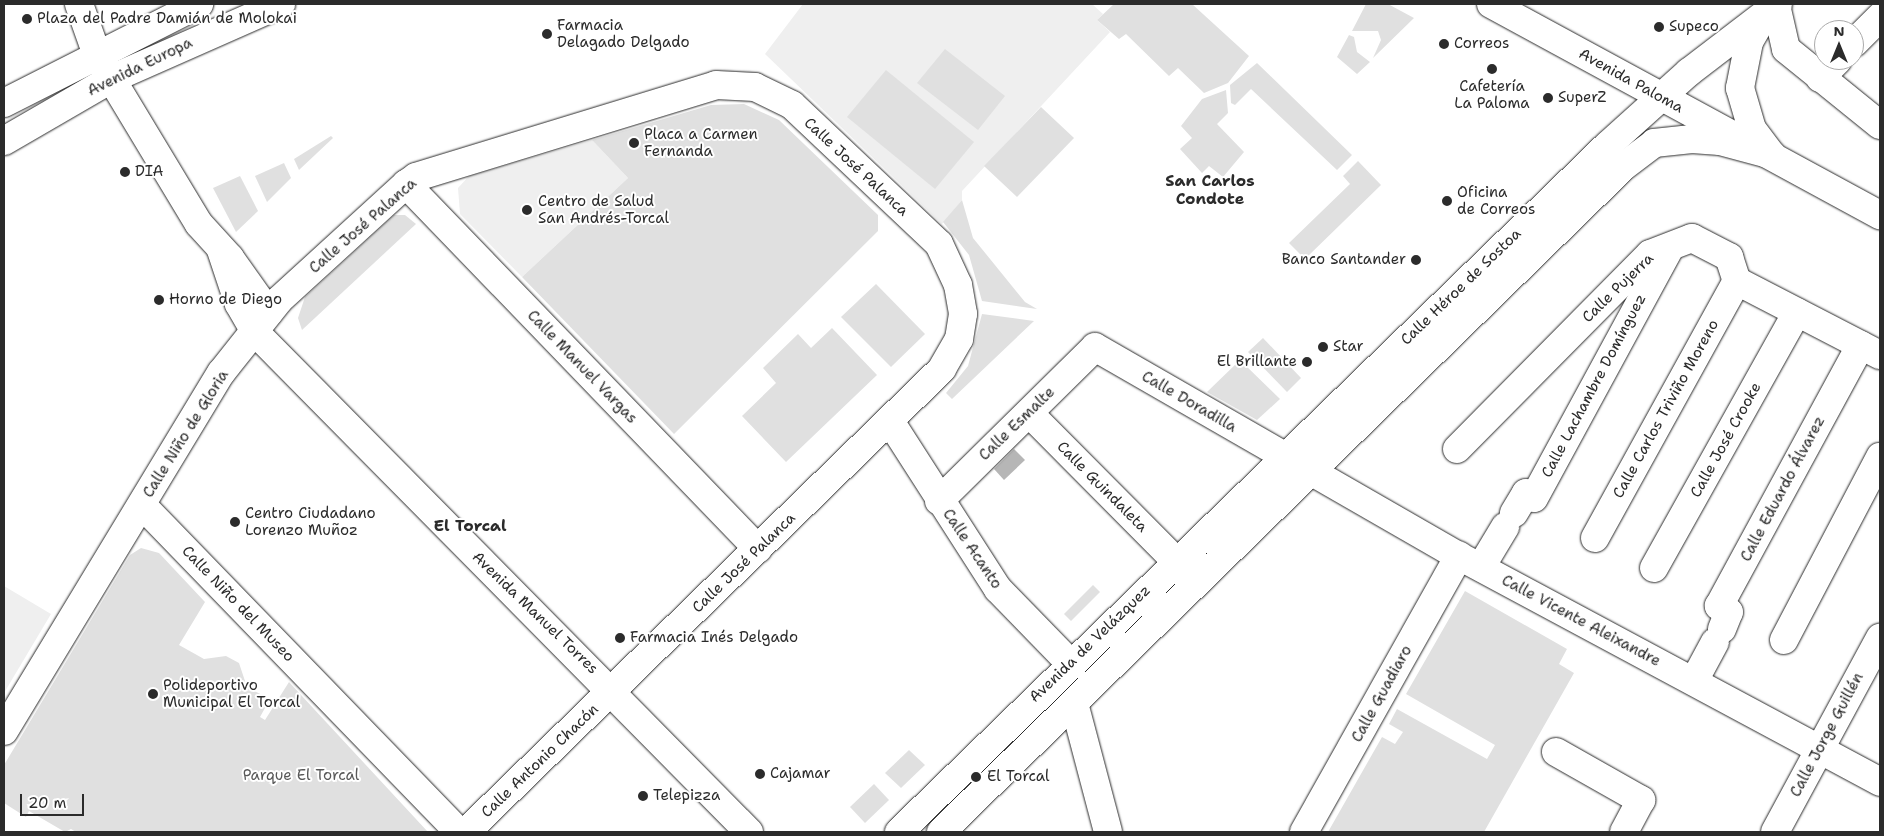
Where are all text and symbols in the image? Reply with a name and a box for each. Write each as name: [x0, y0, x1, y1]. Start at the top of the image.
place label: Plaza del Padre Damián de Molokai: [37, 10, 297, 28]
marker: Plaza del Padre Damián de Molokai: [21, 13, 33, 25]
place label: Farmacia Delagado Delgado: [557, 16, 690, 51]
place label: Supeco: [1669, 18, 1719, 36]
north arrow: [1814, 20, 1864, 70]
marker: Supeco: [1653, 21, 1665, 33]
text: N: [1833, 22, 1845, 40]
marker: Farmacia Delagado Delgado: [541, 28, 553, 40]
street label: Avenida Europa: [85, 34, 195, 100]
place label: Correos: [1454, 35, 1509, 53]
marker: Correos: [1438, 38, 1450, 50]
street label: Avenida Paloma: [1576, 45, 1686, 117]
marker: Cafetería La Paloma: [1486, 63, 1498, 75]
place label: Cafetería La Paloma: [1454, 77, 1530, 112]
place label: SuperZ: [1558, 89, 1606, 107]
marker: SuperZ: [1542, 92, 1554, 104]
street label: Calle José Palanca: [800, 114, 912, 220]
place label: Placa a Carmen Fernanda: [644, 125, 758, 160]
marker: Placa a Carmen Fernanda: [628, 137, 640, 149]
place label: DIA: [135, 163, 163, 181]
marker: DIA: [119, 166, 131, 178]
district label: San Carlos Condote: [1165, 171, 1255, 209]
street label: Calle José Palanca: [306, 175, 420, 277]
place label: Oficina de Correos: [1457, 183, 1535, 218]
place label: Centro de Salud San Andrés-Torcal: [538, 192, 669, 227]
marker: Oficina de Correos: [1441, 195, 1453, 207]
marker: Centro de Salud San Andrés-Torcal: [520, 203, 534, 217]
street label: Calle Héroe de Sostoa: [1397, 225, 1525, 349]
street label: Calle Pujerra: [1579, 250, 1657, 326]
place label: Banco Santander: [1282, 251, 1406, 269]
marker: Banco Santander: [1410, 254, 1422, 266]
place label: Horno de Diego: [169, 291, 282, 309]
street label: Calle Lachambre Domínguez: [1538, 291, 1650, 481]
marker: Horno de Diego: [153, 294, 165, 306]
street label: Calle Manuel Vargas: [523, 307, 641, 427]
street label: Calle Carlos Triviño Moreno: [1609, 317, 1723, 501]
place label: Star: [1333, 338, 1364, 356]
marker: Star: [1317, 341, 1329, 353]
place label: El Brillante: [1217, 353, 1297, 371]
marker: El Brillante: [1301, 356, 1313, 368]
street label: Calle Niño de Gloria: [139, 367, 233, 501]
street label: Calle Doradilla: [1138, 368, 1240, 436]
street label: Calle José Crooke: [1687, 379, 1765, 501]
street label: Calle Esmalte: [975, 383, 1059, 465]
street label: Calle Eduardo Álvarez: [1737, 413, 1829, 565]
street label: Calle Guindaleta: [1053, 438, 1151, 536]
place label: Centro Ciudadano Lorenzo Muñoz: [245, 504, 376, 539]
street label: Calle Acanto: [939, 506, 1005, 592]
street label: Calle José Palanca: [689, 509, 799, 617]
marker: Centro Ciudadano Lorenzo Muñoz: [229, 516, 241, 528]
district label: El Torcal: [434, 516, 506, 536]
street label: Calle Niño del Museo: [178, 542, 298, 666]
street label: Avenida Manuel Torres: [468, 548, 602, 678]
street label: Calle Vicente Aleixandre: [1498, 571, 1664, 671]
street label: Avenida de Velázquez: [1026, 582, 1154, 706]
place label: Farmacia Inés Delgado: [630, 629, 798, 647]
marker: Farmacia Inés Delgado: [614, 632, 626, 644]
street label: Calle Guadiaro: [1348, 643, 1416, 745]
street label: Calle Jorge Guillén: [1787, 670, 1867, 800]
place label: Polideportivo Municipal El Torcal: [163, 676, 300, 711]
marker: Polideportivo Municipal El Torcal: [147, 688, 159, 700]
street label: Calle Antonio Chacón: [478, 700, 602, 822]
place label: Cajamar: [770, 765, 831, 783]
park label: Parque El Torcal: [243, 767, 359, 785]
marker: Cajamar: [754, 768, 766, 780]
place label: El Torcal: [987, 768, 1050, 786]
marker: El Torcal: [969, 770, 983, 784]
scale bar: [22, 784, 86, 816]
place label: Telepizza: [653, 787, 720, 805]
marker: Telepizza: [637, 790, 649, 802]
text: 20 m: [28, 793, 67, 813]

